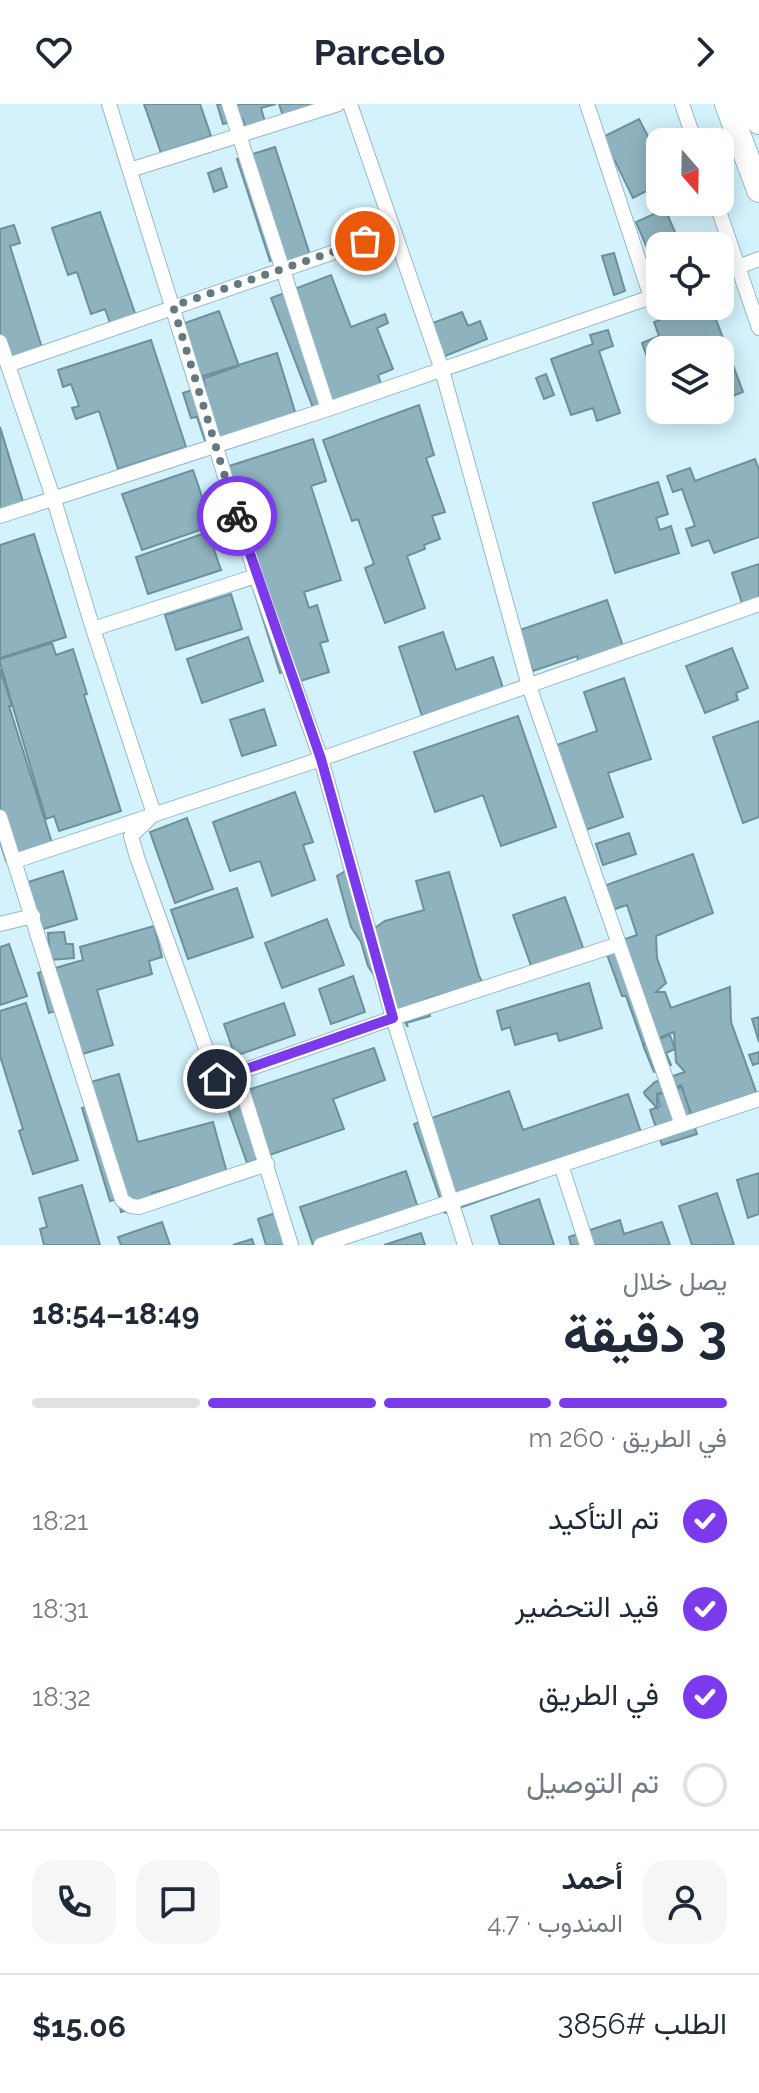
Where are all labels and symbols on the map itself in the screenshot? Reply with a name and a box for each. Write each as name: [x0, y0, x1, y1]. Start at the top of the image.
north arrow: [646, 128, 734, 216]
pin: [331, 207, 399, 275]
courier: [197, 476, 277, 556]
pin: [183, 1045, 251, 1113]

